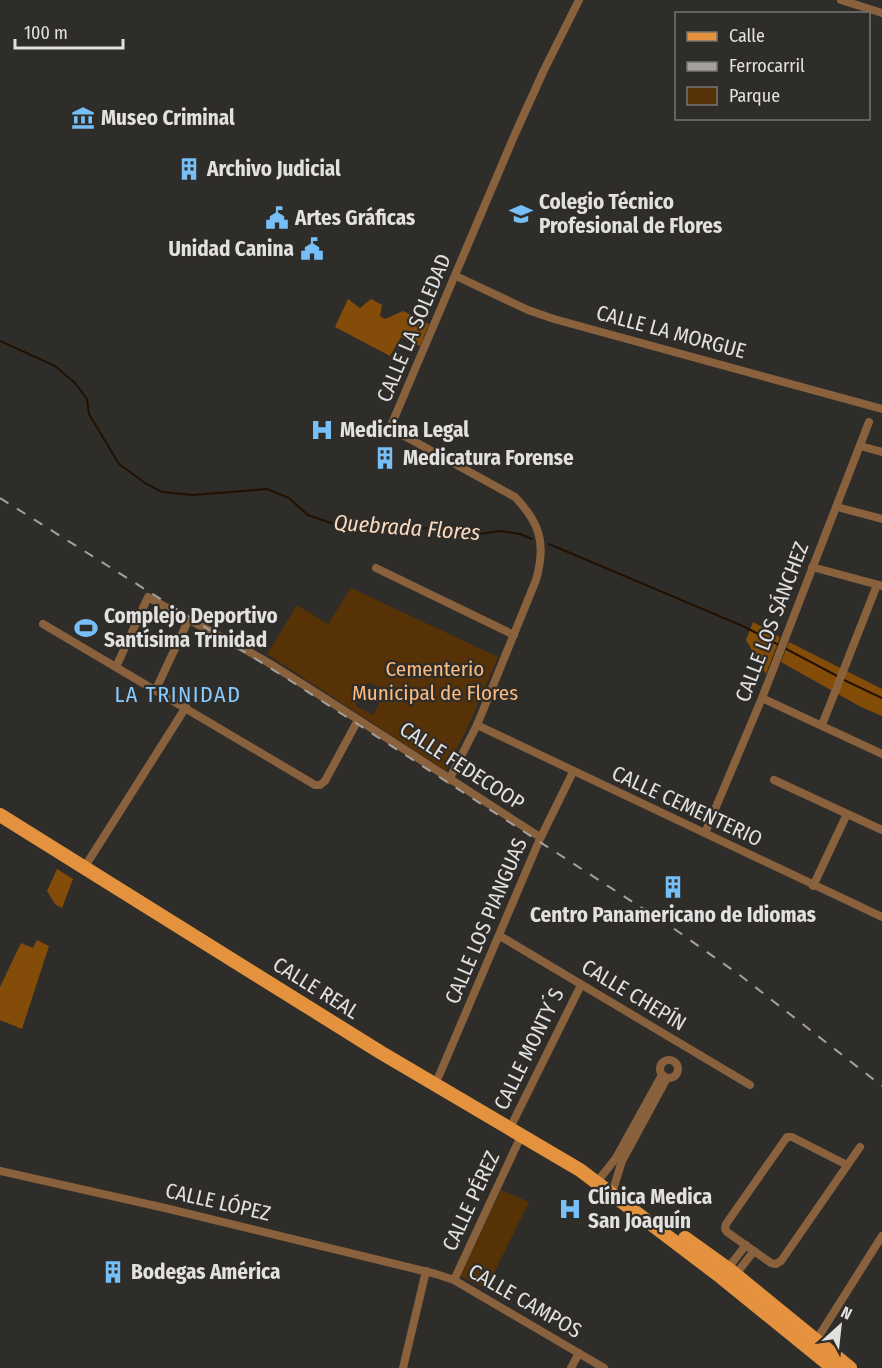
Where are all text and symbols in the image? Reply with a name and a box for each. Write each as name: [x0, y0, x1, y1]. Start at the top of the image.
scale bar: [15, 12, 123, 50]
legend: [675, 12, 870, 120]
text: 100 m: [24, 22, 68, 44]
text: Calle: [729, 25, 765, 47]
text: Ferrocarril: [729, 55, 805, 77]
text: Parque: [729, 85, 780, 107]
museum icon: Museo Criminal: [70, 105, 96, 131]
place label: Museo Criminal: [101, 105, 235, 131]
building icon: Archivo Judicial: [176, 156, 202, 182]
place label: Archivo Judicial: [206, 156, 341, 182]
place label: Colegio Técnico Profesional de Flores: [539, 189, 722, 239]
school or university icon: Colegio Técnico Profesional de Flores: [508, 201, 534, 227]
public building icon: Artes Gráficas: [264, 205, 290, 231]
place label: Artes Gráficas: [294, 205, 415, 231]
place label: Unidad Canina: [168, 236, 294, 262]
public building icon: Unidad Canina: [299, 236, 325, 262]
street label: CALLE LA SOLEDAD: [371, 250, 457, 406]
street label: CALLE LA MORGUE: [593, 300, 749, 364]
hospital icon: Medicina Legal: [309, 417, 335, 443]
place label: Medicina Legal: [340, 417, 469, 443]
building icon: Medicatura Forense: [372, 445, 398, 471]
place label: Medicatura Forense: [403, 445, 574, 471]
water label: Quebrada Flores: [333, 509, 481, 546]
street label: CALLE LOS SÁNCHEZ: [730, 538, 814, 706]
place label: Complejo Deportivo Santísima Trinidad: [104, 603, 278, 653]
sports icon: Complejo Deportivo Santísima Trinidad: [73, 615, 99, 641]
park label: Cementerio Municipal de Flores: [352, 656, 518, 706]
district label: LA TRINIDAD: [115, 681, 241, 708]
street label: CALLE FEDECOOP: [395, 716, 529, 816]
street label: CALLE CEMENTERIO: [608, 760, 766, 852]
street label: CALLE LOS PIANGUAS: [439, 834, 533, 1008]
building icon: Centro Panamericano de Idiomas: [660, 874, 686, 900]
place label: Centro Panamericano de Idiomas: [530, 902, 816, 928]
street label: CALLE REAL: [268, 951, 365, 1025]
street label: CALLE CHEPÍN: [577, 954, 691, 1036]
street label: CALLE MONTY´S: [488, 984, 570, 1114]
street label: CALLE PÉREZ: [437, 1147, 505, 1255]
street label: CALLE LÓPEZ: [163, 1177, 273, 1227]
place label: Clínica Medica San Joaquín: [588, 1184, 712, 1234]
hospital icon: Clínica Medica San Joaquín: [557, 1196, 583, 1222]
street label: CALLE CAMPOS: [464, 1258, 586, 1344]
building icon: Bodegas América: [100, 1259, 126, 1285]
place label: Bodegas América: [131, 1259, 280, 1285]
north arrow: [810, 1296, 870, 1356]
text: N: [838, 1302, 855, 1324]

